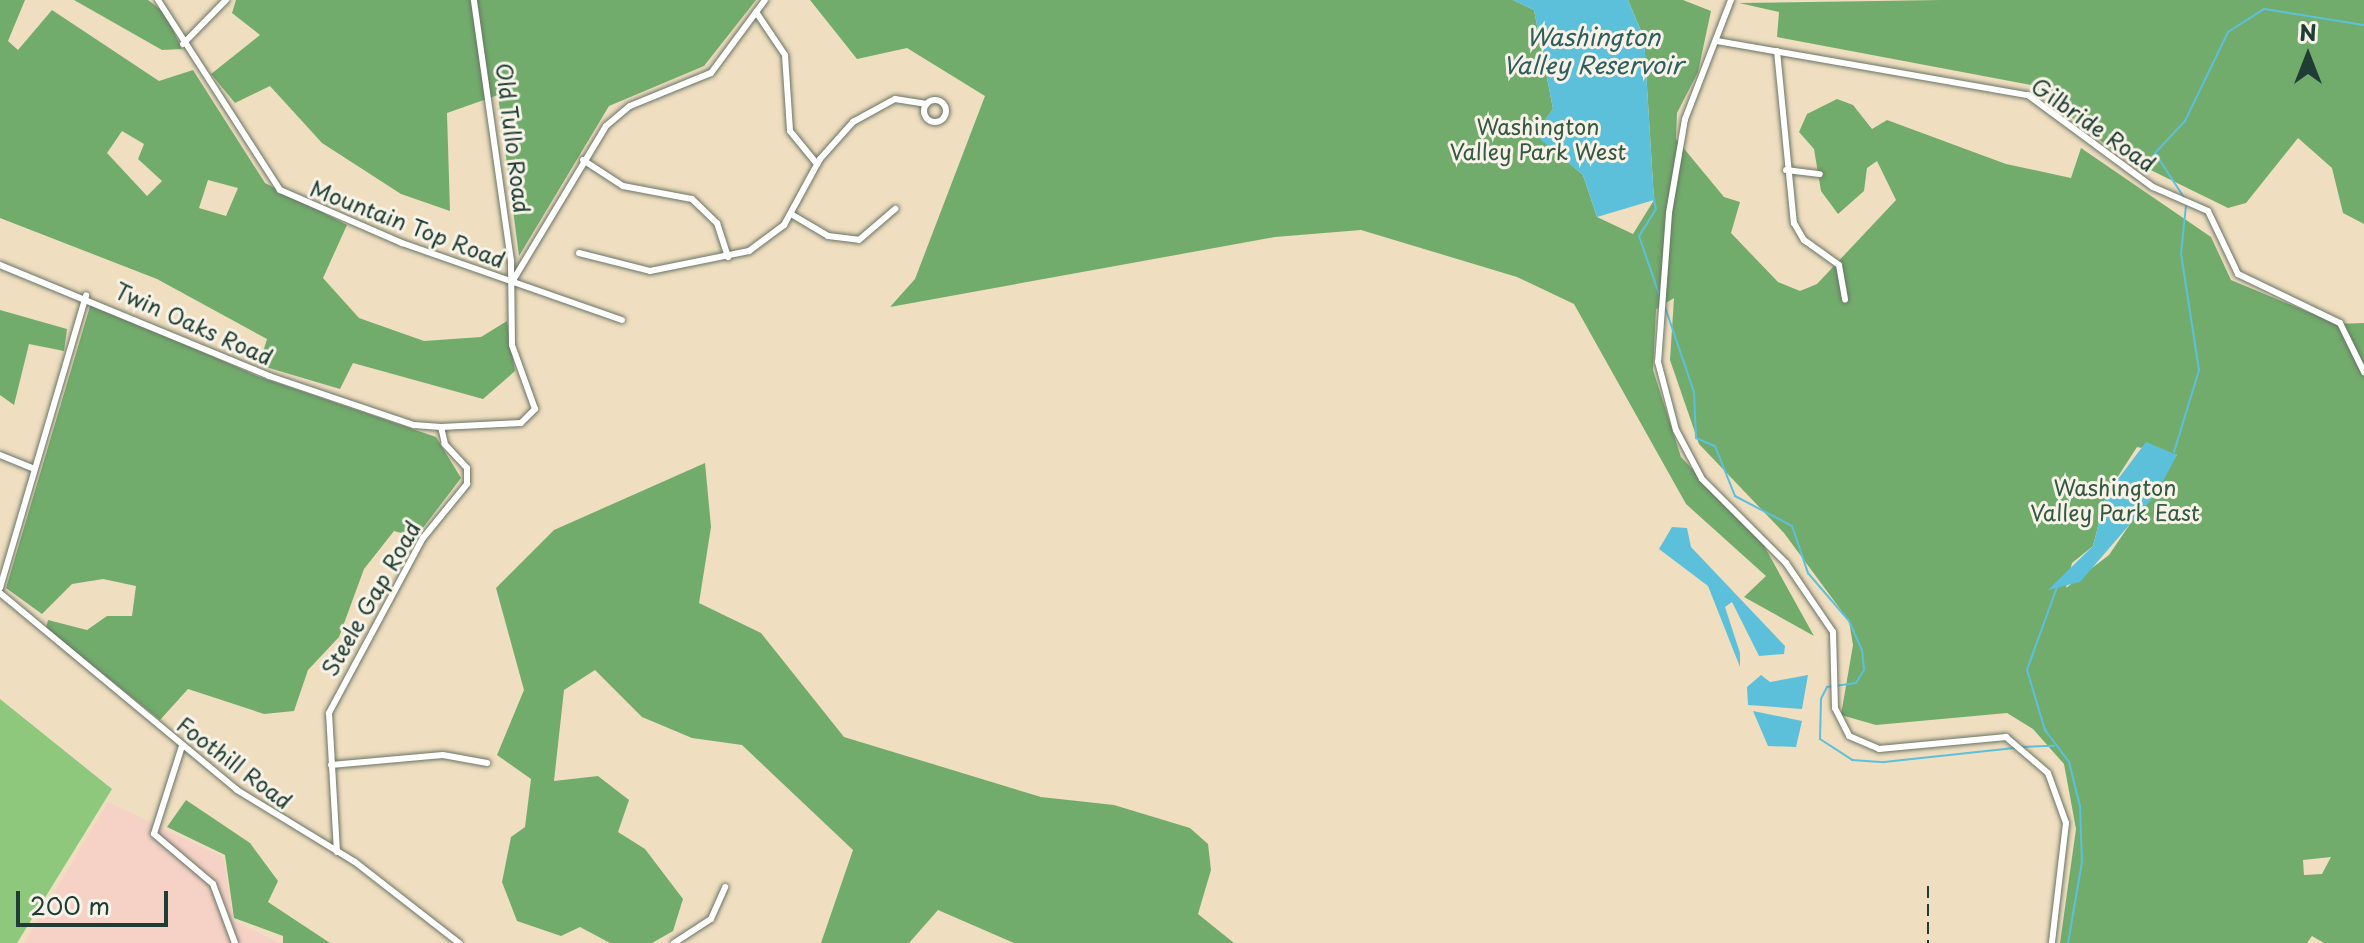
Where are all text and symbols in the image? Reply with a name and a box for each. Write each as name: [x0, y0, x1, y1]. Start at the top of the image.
text: N: [2299, 15, 2317, 48]
north arrow: [2268, 16, 2348, 96]
water label: Washington Valley Reservoir: [1502, 23, 1684, 79]
street label: Old Tullo Road: [492, 60, 536, 216]
street label: Gilbride Road: [2027, 72, 2161, 176]
park label: Washington Valley Park West: [1449, 112, 1627, 164]
street label: Mountain Top Road: [307, 174, 509, 272]
street label: Twin Oaks Road: [110, 276, 278, 370]
park label: Washington Valley Park East: [2029, 473, 2201, 524]
street label: Steele Gap Road: [315, 516, 425, 680]
street label: Foothill Road: [172, 710, 298, 814]
scale bar: [20, 875, 172, 925]
text: 200 m: [30, 887, 110, 923]

